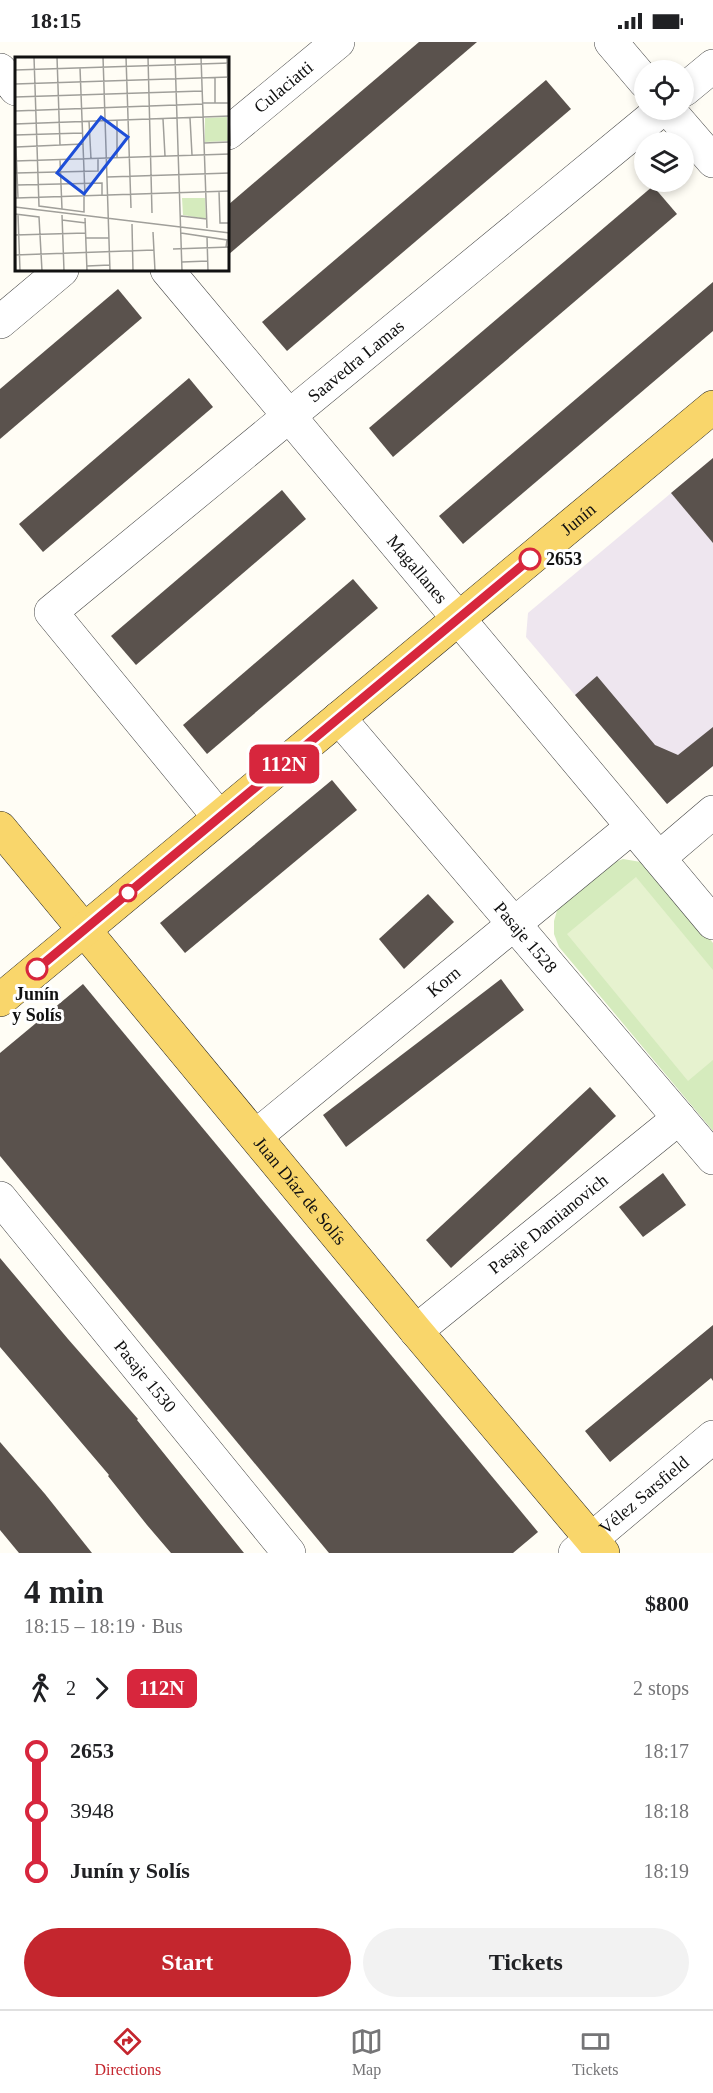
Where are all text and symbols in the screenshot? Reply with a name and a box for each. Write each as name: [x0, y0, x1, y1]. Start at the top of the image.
text: 18:15: [30, 8, 81, 33]
inset map: [15, 57, 230, 272]
street label: Culaciatti: [250, 57, 317, 117]
map controls: [634, 60, 694, 192]
button: locate: [634, 60, 694, 120]
button: layers: [634, 132, 694, 192]
street label: Saavedra Lamas: [304, 316, 408, 406]
street label: Junín: [557, 499, 600, 539]
street label: Magallanes: [383, 531, 451, 607]
marker: 2653: [519, 548, 541, 570]
place label: 2653: [546, 549, 582, 569]
line badge: 112N: [242, 744, 326, 784]
text: 112N: [261, 752, 307, 776]
unlabelled marker: [119, 884, 137, 902]
street label: Pasaje 1528: [490, 898, 561, 977]
marker: Junín y Solís: [26, 958, 48, 980]
street label: Korn: [423, 962, 464, 1001]
place label: Junín y Solís: [12, 984, 62, 1025]
street label: Juan Díaz de Solís: [250, 1133, 350, 1249]
street label: Pasaje Damianovich: [484, 1170, 612, 1278]
street label: Pasaje 1530: [110, 1336, 180, 1416]
street label: Vélez Sarsfield: [595, 1452, 693, 1538]
text: 4 min: [24, 1574, 104, 1610]
text: $800: [645, 1591, 689, 1616]
text: 18:15 – 18:19 · Bus: [24, 1615, 183, 1637]
icon: walk: [24, 1672, 57, 1705]
icon: forward: [85, 1672, 118, 1705]
text: 112N: [139, 1676, 185, 1700]
text: 2: [66, 1677, 76, 1699]
text: 2 stops: [633, 1677, 689, 1699]
text: 2653: [70, 1738, 114, 1763]
text: 18:17: [643, 1740, 689, 1762]
text: 3948: [70, 1798, 114, 1823]
text: 18:18: [643, 1800, 689, 1822]
text: Junín y Solís: [70, 1858, 190, 1883]
text: 18:19: [643, 1860, 689, 1882]
button: Start: [24, 1928, 351, 1997]
button: Tickets: [363, 1928, 689, 1997]
tab: Directions: [94, 2025, 161, 2079]
tab: Map: [350, 2025, 383, 2079]
tab: Tickets: [572, 2025, 619, 2079]

